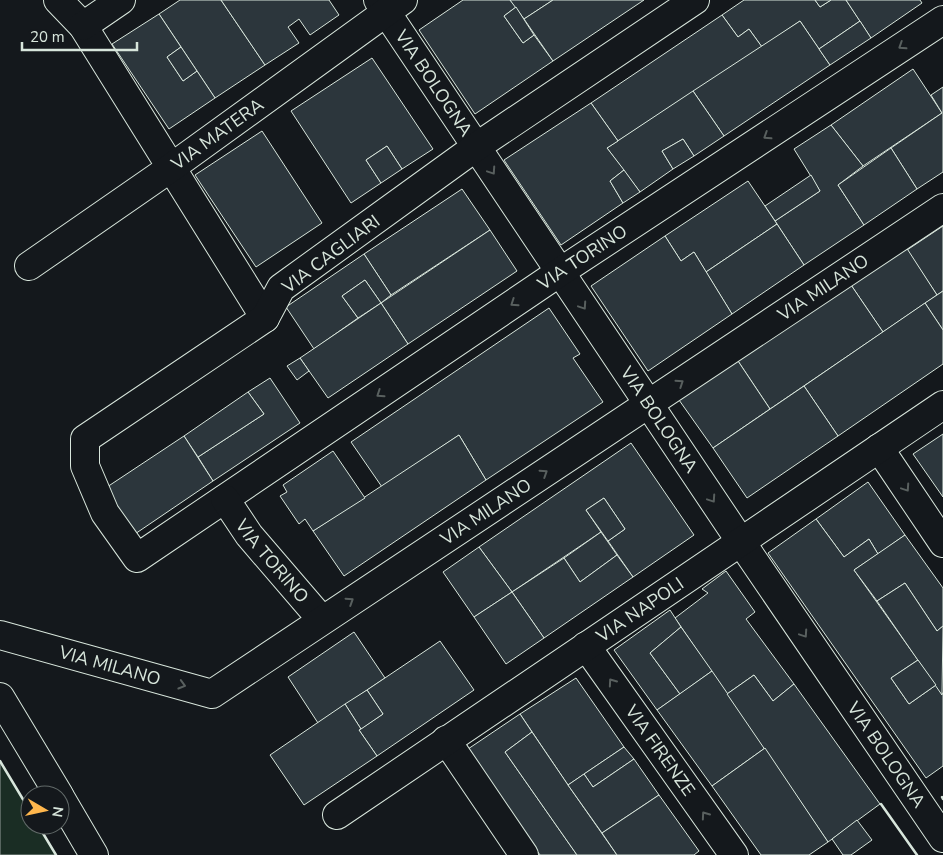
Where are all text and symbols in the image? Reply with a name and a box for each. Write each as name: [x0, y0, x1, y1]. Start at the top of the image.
scale bar: [22, 20, 138, 52]
street label: VIA BOLOGNA: [389, 24, 478, 141]
text: 20 m: [30, 27, 65, 47]
one-way arrow: [899, 40, 908, 50]
street label: VIA MATERA: [166, 93, 268, 176]
one-way arrow: [763, 130, 772, 139]
one-way arrow: [486, 166, 495, 175]
street label: VIA CAGLIARI: [276, 209, 385, 299]
street label: VIA TORINO: [532, 219, 632, 296]
street label: VIA MILANO: [772, 249, 873, 327]
one-way arrow: [511, 297, 520, 306]
one-way arrow: [577, 301, 586, 310]
street label: VIA BOLOGNA: [614, 361, 703, 477]
one-way arrow: [675, 380, 684, 390]
one-way arrow: [376, 388, 386, 397]
one-way arrow: [539, 470, 548, 479]
street label: VIA MILANO: [435, 473, 536, 551]
one-way arrow: [900, 483, 909, 492]
one-way arrow: [706, 494, 715, 503]
street label: VIA TORINO: [229, 514, 314, 608]
street label: VIA NAPOLI: [591, 572, 689, 649]
one-way arrow: [345, 598, 354, 608]
one-way arrow: [797, 629, 807, 638]
street label: VIA MILANO: [55, 640, 163, 691]
one-way arrow: [609, 678, 618, 688]
one-way arrow: [177, 680, 185, 690]
street label: VIA BOLOGNA: [841, 696, 931, 812]
street label: VIA FIRENZE: [619, 699, 700, 801]
north arrow: [20, 785, 70, 835]
text: N: [47, 805, 68, 819]
one-way arrow: [703, 812, 711, 821]

